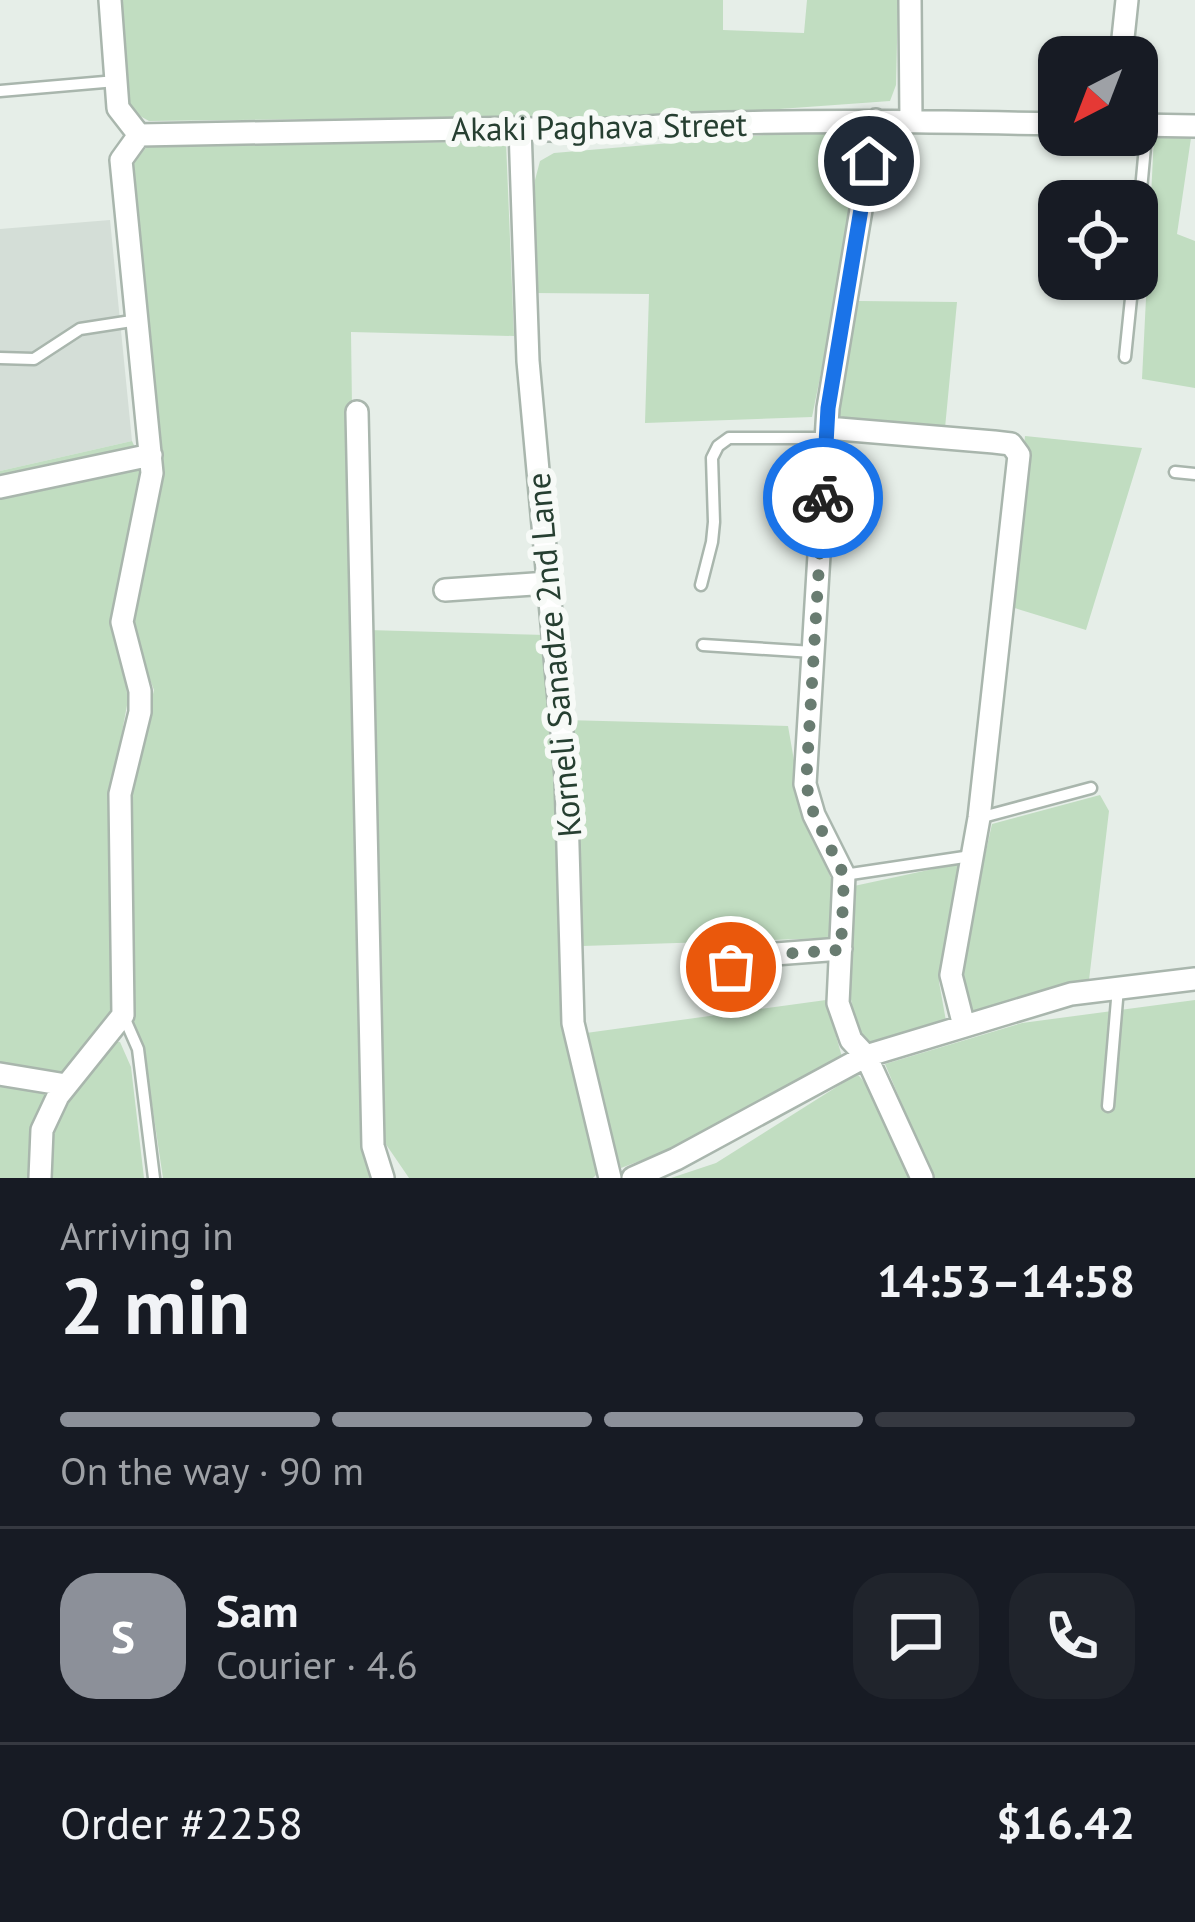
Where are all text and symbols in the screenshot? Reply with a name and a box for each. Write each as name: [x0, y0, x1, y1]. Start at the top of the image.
north arrow: [1038, 36, 1158, 156]
map controls: [1038, 36, 1158, 300]
street label: Akaki Paghava Street: [451, 102, 747, 150]
pin: [818, 110, 920, 212]
icon: home: [836, 128, 902, 194]
button: locate: [1038, 180, 1158, 300]
courier: [763, 438, 883, 558]
icon: bike: [790, 465, 856, 531]
street label: Korneli Sanadze 2nd Lane: [516, 471, 590, 839]
pin: [680, 916, 782, 1018]
icon: bag: [698, 934, 764, 1000]
text: Arriving in: [60, 1210, 234, 1261]
text: 14:53–14:58: [877, 1251, 1135, 1309]
text: 2 min: [60, 1255, 250, 1356]
text: On the way · 90 m: [60, 1445, 364, 1496]
button: chat: [853, 1573, 979, 1699]
button: phone: [1009, 1573, 1135, 1699]
text: Sam: [216, 1581, 298, 1639]
text: S: [111, 1607, 135, 1665]
text: Courier · 4.6: [216, 1639, 418, 1690]
text: Order #2258: [60, 1793, 303, 1851]
text: $16.42: [996, 1793, 1135, 1851]

